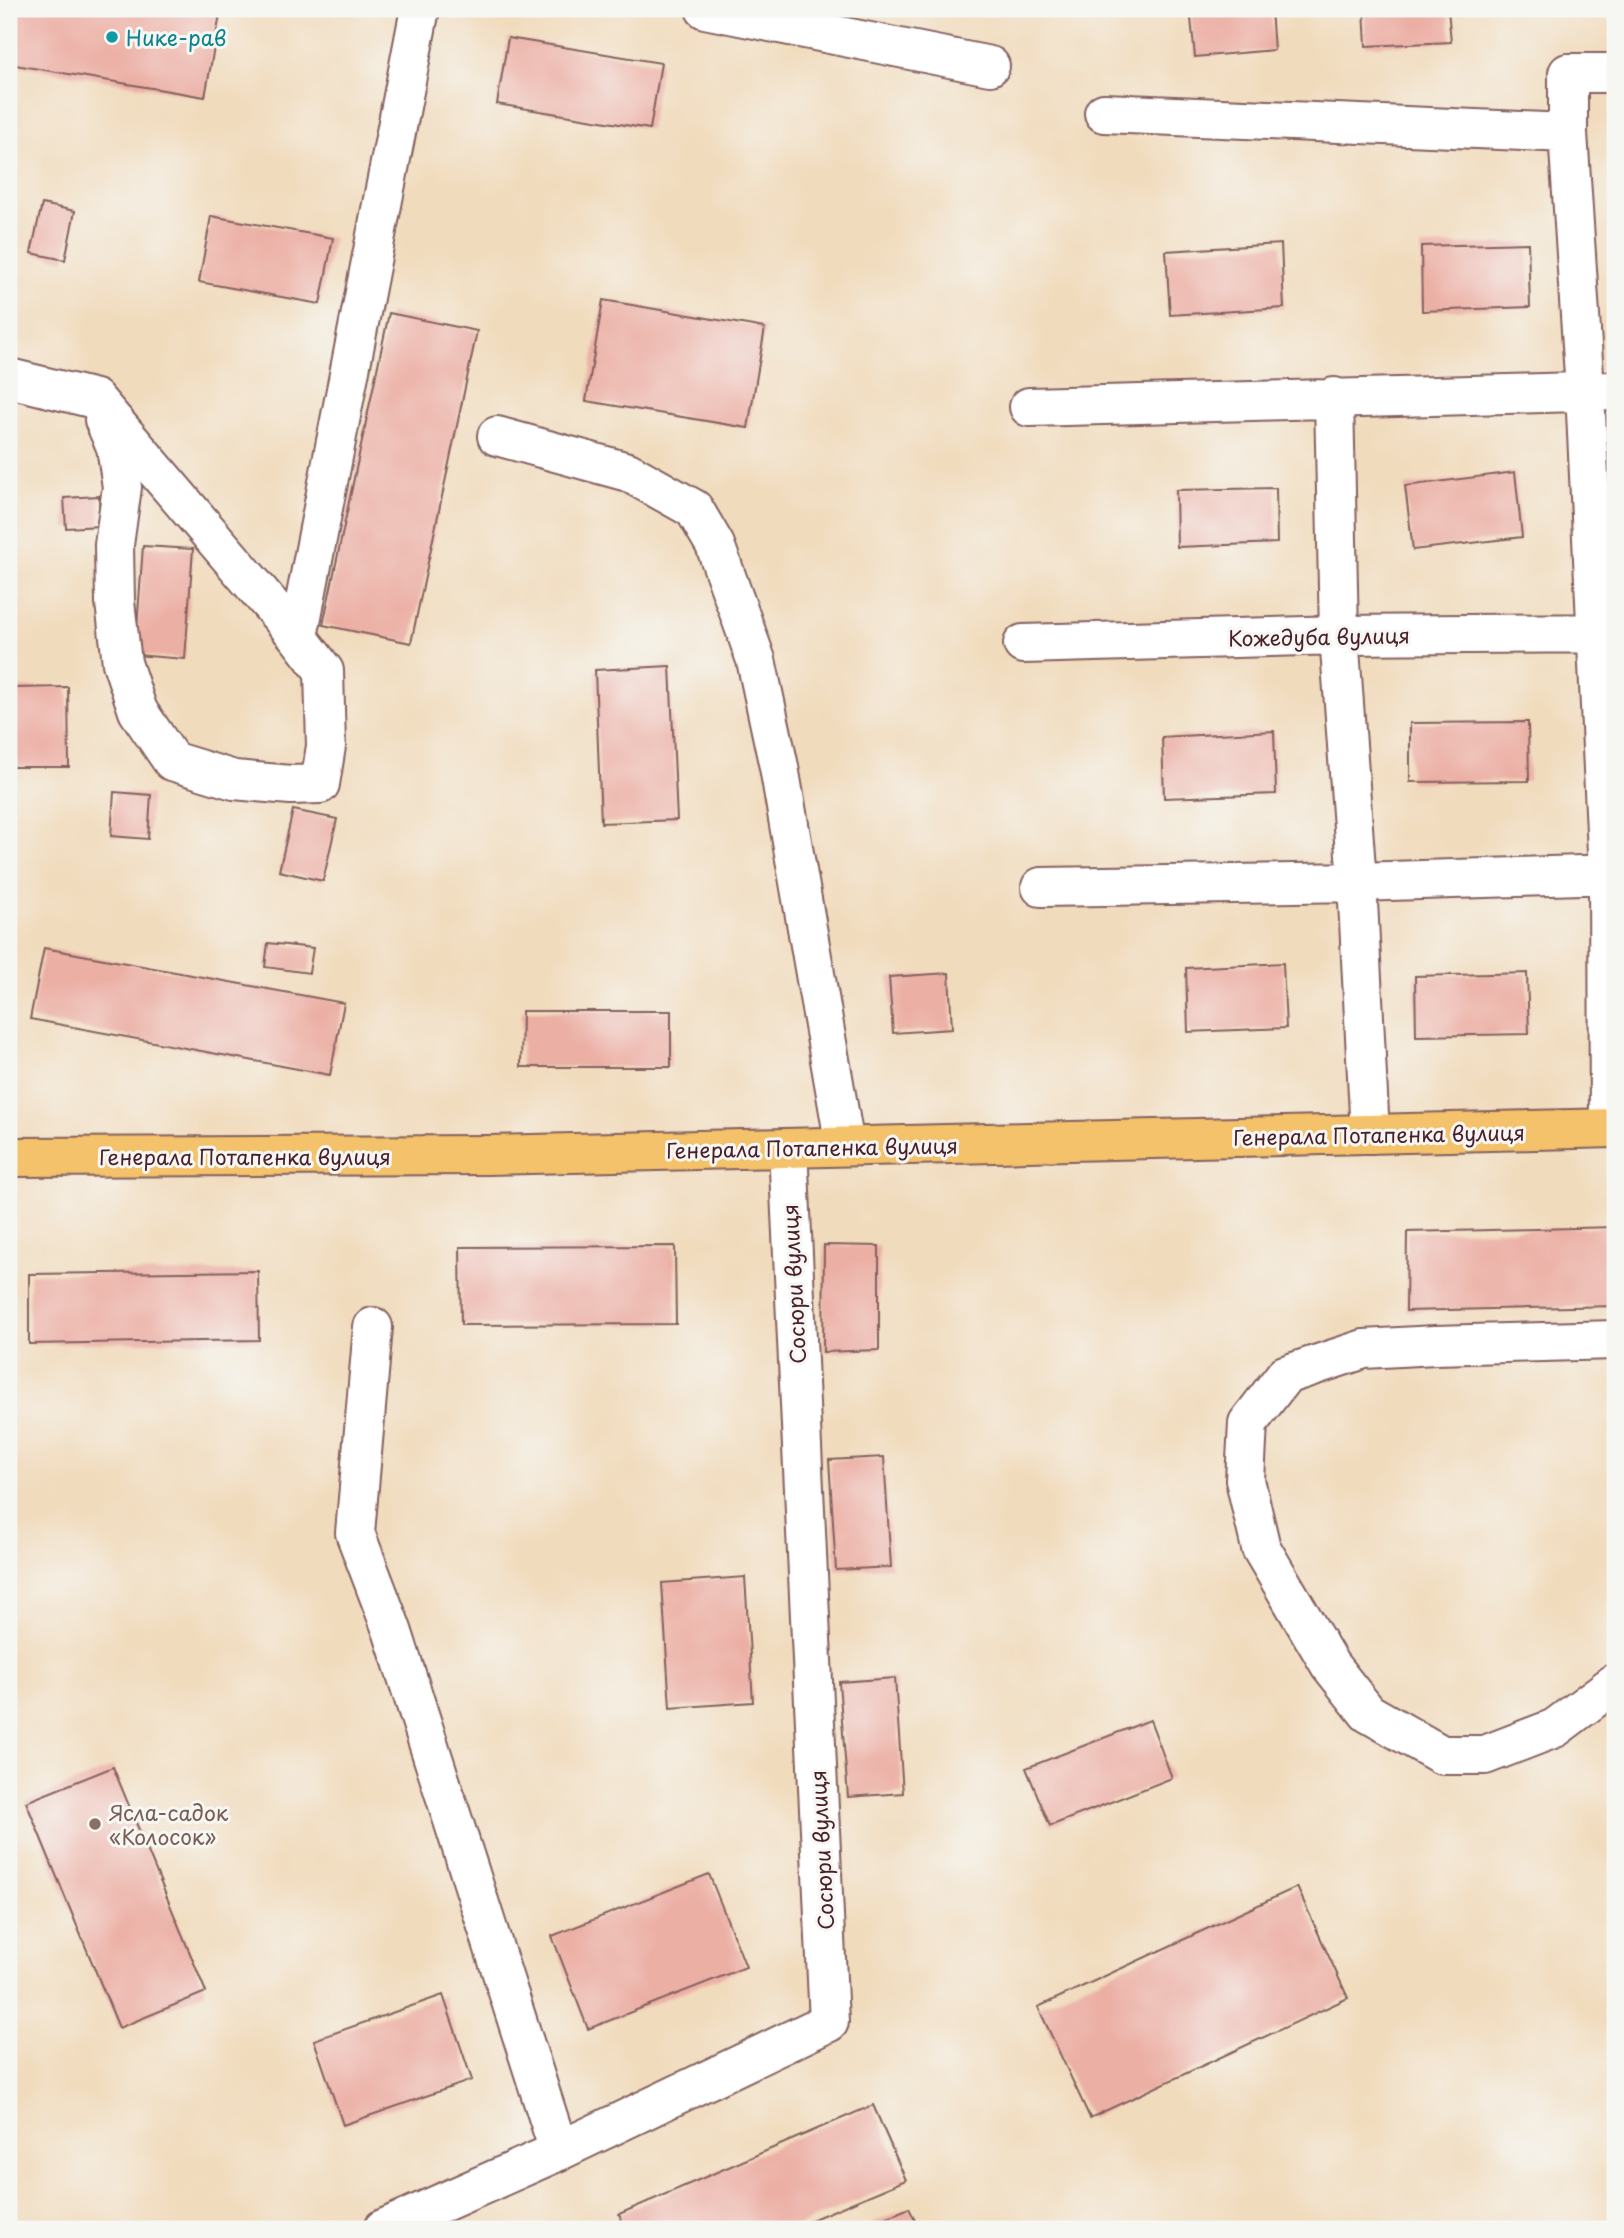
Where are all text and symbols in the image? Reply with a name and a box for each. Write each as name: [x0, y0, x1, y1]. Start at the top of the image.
place label: Нике-рав: [126, 21, 226, 53]
marker: Нике-рав: [104, 29, 120, 45]
street label: Кожедуба вулиця: [1228, 618, 1410, 654]
street label: Генерала Потапенка вулиця: [1233, 1115, 1525, 1153]
street label: Генерала Потапенка вулиця: [666, 1128, 958, 1166]
street label: Генерала Потапенка вулиця: [99, 1140, 391, 1172]
street label: Сосюри вулиця: [773, 1203, 813, 1365]
street label: Сосюри вулиця: [801, 1769, 841, 1931]
place label: Ясла-садок «Колосок»: [109, 1796, 229, 1852]
marker: Ясла-садок «Колосок»: [87, 1816, 103, 1832]

